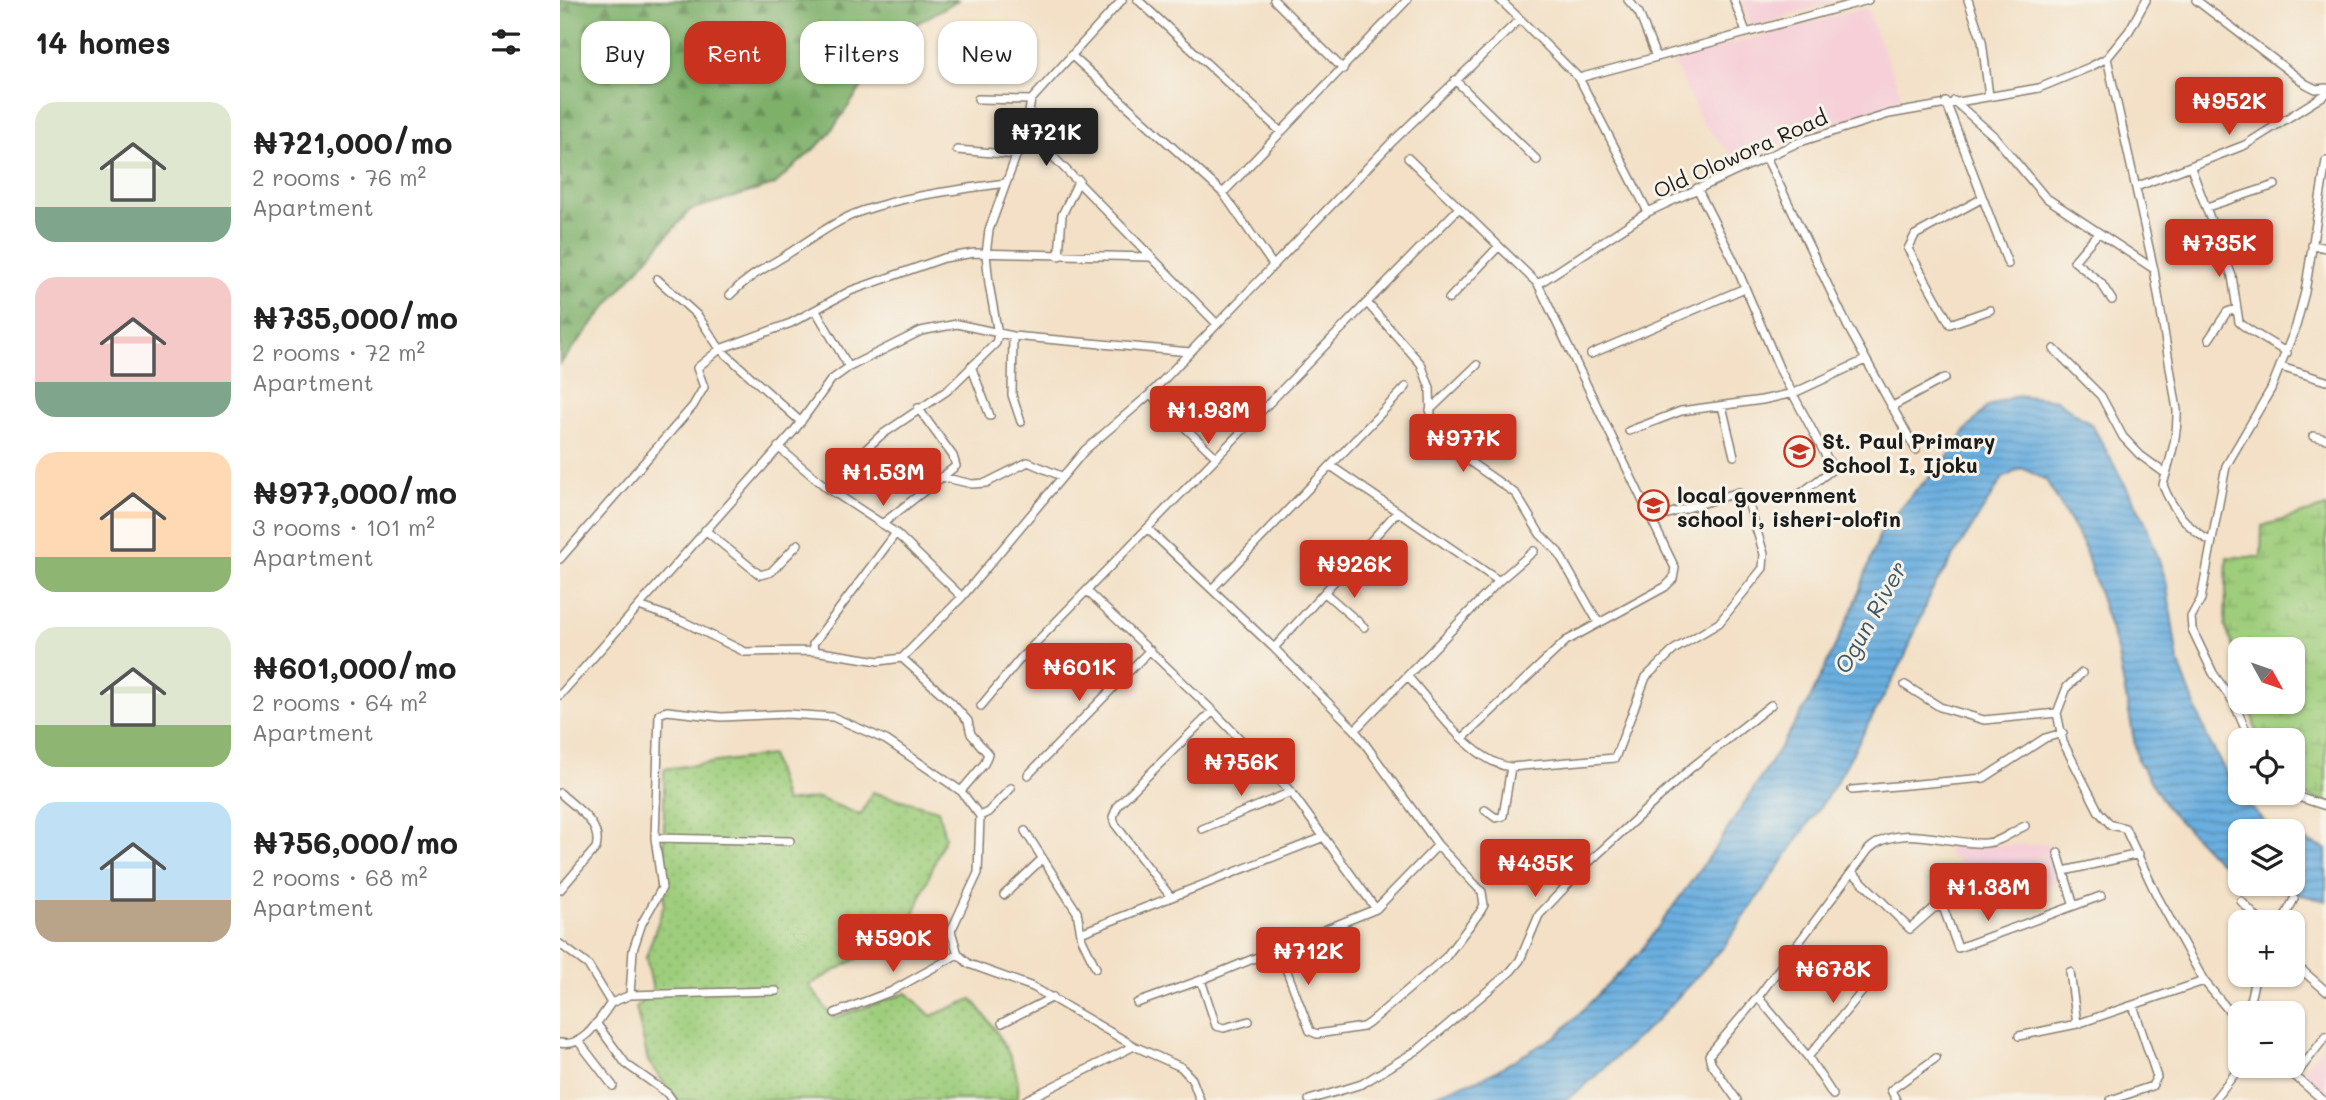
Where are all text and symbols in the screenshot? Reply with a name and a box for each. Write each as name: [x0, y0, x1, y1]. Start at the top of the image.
chip: Buy: [581, 21, 670, 84]
chip: Rent: [684, 21, 786, 84]
chip: Filters: [800, 21, 924, 84]
chip: New: [938, 21, 1037, 84]
text: 14 homes: [35, 22, 171, 62]
icon: filters: [487, 23, 525, 61]
pin: ₦952K: [2180, 78, 2278, 137]
text: ₦952K: [2191, 85, 2267, 115]
street label: Old Olowora Road: [1649, 102, 1831, 204]
pin: ₦721K: [997, 108, 1095, 168]
text: ₦721K: [1010, 116, 1082, 146]
text: ₦721,000/mo: [252, 122, 452, 162]
icon: home: [91, 130, 175, 214]
text: 2 rooms · 76 m²: [252, 162, 426, 192]
text: Apartment: [252, 192, 374, 222]
pin: ₦735K: [2170, 219, 2268, 279]
text: ₦735K: [2181, 227, 2257, 257]
text: ₦735,000/mo: [252, 297, 458, 337]
icon: home: [91, 305, 175, 389]
text: 2 rooms · 72 m²: [252, 337, 425, 367]
text: Apartment: [252, 367, 374, 397]
pin: ₦1.93M: [1151, 386, 1265, 446]
text: ₦1.93M: [1166, 394, 1250, 424]
pin: ₦977K: [1414, 414, 1512, 474]
text: ₦977K: [1425, 422, 1501, 452]
place label: St. Paul Primary School I, Ijoku: [1822, 427, 1995, 478]
school or university icon: St. Paul Primary School I, Ijoku: [1782, 435, 1816, 469]
pin: ₦1.53M: [826, 448, 940, 508]
text: ₦1.53M: [841, 456, 925, 486]
text: ₦977,000/mo: [252, 472, 457, 512]
icon: home: [91, 480, 175, 564]
place label: local government school i, isheri-olofin: [1677, 481, 1901, 532]
school or university icon: local government school i, isheri-olofin: [1637, 489, 1671, 523]
text: 3 rooms · 101 m²: [252, 512, 435, 542]
pin: ₦926K: [1305, 540, 1403, 600]
text: Apartment: [252, 542, 374, 572]
text: ₦926K: [1316, 548, 1392, 578]
water label: Ogun River: [1827, 556, 1913, 678]
north arrow: [2228, 637, 2305, 714]
map controls: [2228, 637, 2305, 1078]
pin: ₦601K: [1030, 644, 1128, 703]
text: ₦601,000/mo: [252, 647, 456, 687]
text: ₦601K: [1042, 651, 1116, 681]
icon: home: [91, 655, 175, 739]
text: 2 rooms · 64 m²: [252, 687, 427, 717]
text: Apartment: [252, 717, 374, 747]
button: locate: [2228, 728, 2305, 805]
pin: ₦756K: [1192, 738, 1290, 798]
text: ₦756K: [1203, 746, 1279, 776]
button: layers: [2228, 819, 2305, 896]
text: ₦756,000/mo: [252, 822, 458, 862]
icon: home: [91, 830, 175, 914]
pin: ₦435K: [1486, 839, 1584, 899]
text: ₦435K: [1496, 847, 1574, 877]
text: 2 rooms · 68 m²: [252, 862, 427, 892]
pin: ₦1.38M: [1931, 864, 2045, 923]
text: ₦1.38M: [1946, 871, 2030, 901]
text: Apartment: [252, 892, 374, 922]
button: +: [2228, 910, 2305, 987]
pin: ₦590K: [844, 914, 942, 974]
text: ₦590K: [854, 922, 932, 952]
pin: ₦712K: [1259, 928, 1357, 987]
text: ₦712K: [1272, 935, 1344, 965]
pin: ₦678K: [1784, 946, 1882, 1005]
text: ₦678K: [1795, 953, 1871, 983]
button: −: [2228, 1001, 2305, 1078]

